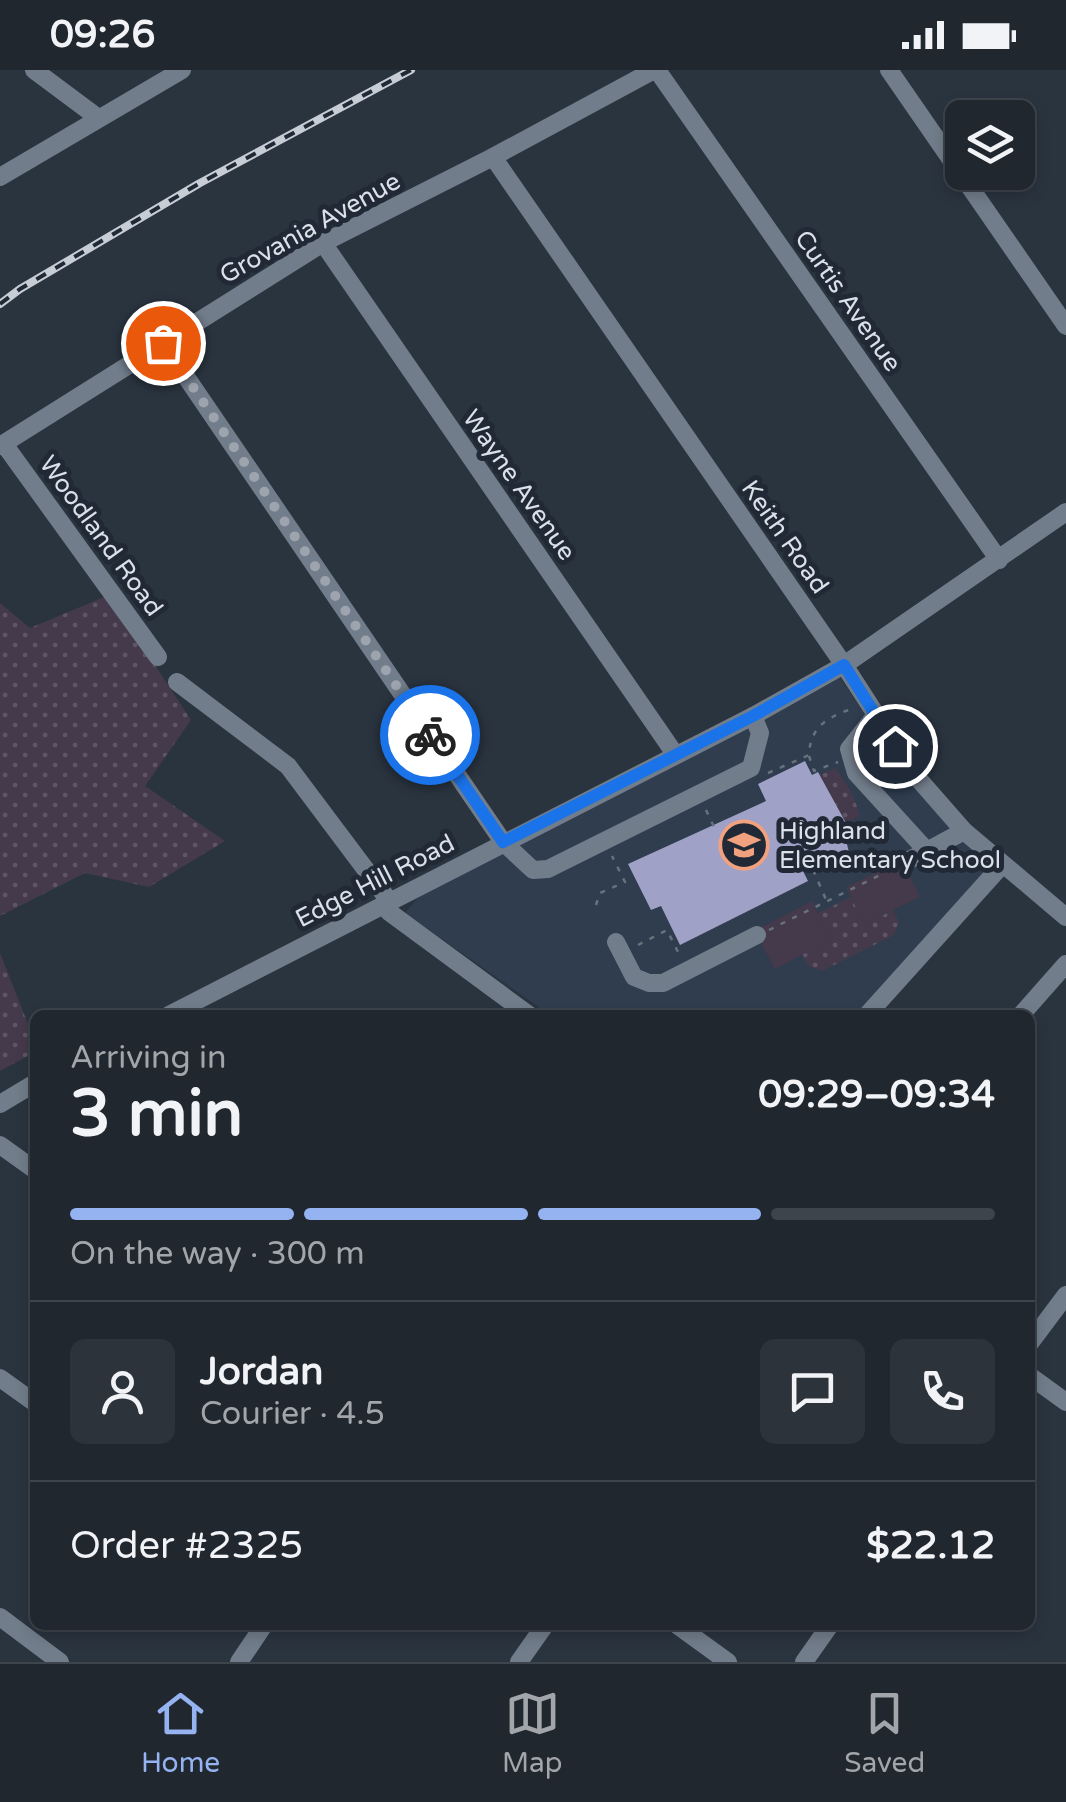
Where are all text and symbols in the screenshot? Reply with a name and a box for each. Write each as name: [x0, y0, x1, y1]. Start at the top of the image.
text: 09:26: [50, 12, 155, 58]
map controls: [945, 100, 1035, 190]
button: layers: [945, 100, 1035, 190]
street label: Grovania Avenue: [214, 166, 406, 290]
street label: Curtis Avenue: [788, 225, 908, 377]
pin: [121, 301, 206, 386]
icon: bag: [136, 316, 191, 371]
street label: Wayne Avenue: [456, 404, 582, 566]
street label: Woodland Road: [33, 450, 169, 622]
street label: Keith Road: [735, 475, 835, 599]
courier: [380, 685, 480, 785]
pin: [853, 704, 938, 789]
icon: bike: [403, 708, 458, 763]
icon: home: [868, 719, 923, 774]
place label: Highland Elementary School: [779, 816, 1001, 875]
school or university icon: Highland Elementary School: [718, 819, 770, 871]
street label: Edge Hill Road: [290, 828, 460, 934]
text: Arriving in: [70, 1039, 227, 1077]
text: 09:29–09:34: [758, 1072, 995, 1118]
text: 3 min: [70, 1075, 243, 1154]
text: On the way · 300 m: [70, 1235, 365, 1273]
button: person: [70, 1339, 175, 1444]
button: chat: [760, 1339, 865, 1444]
button: phone: [890, 1339, 995, 1444]
text: Jordan: [200, 1349, 323, 1395]
text: Courier · 4.5: [200, 1395, 385, 1433]
text: Order #2325: [70, 1523, 303, 1569]
text: $22.12: [866, 1523, 995, 1569]
tab: Home: [141, 1686, 220, 1780]
tab: Map: [502, 1686, 562, 1780]
tab: Saved: [844, 1686, 925, 1780]

